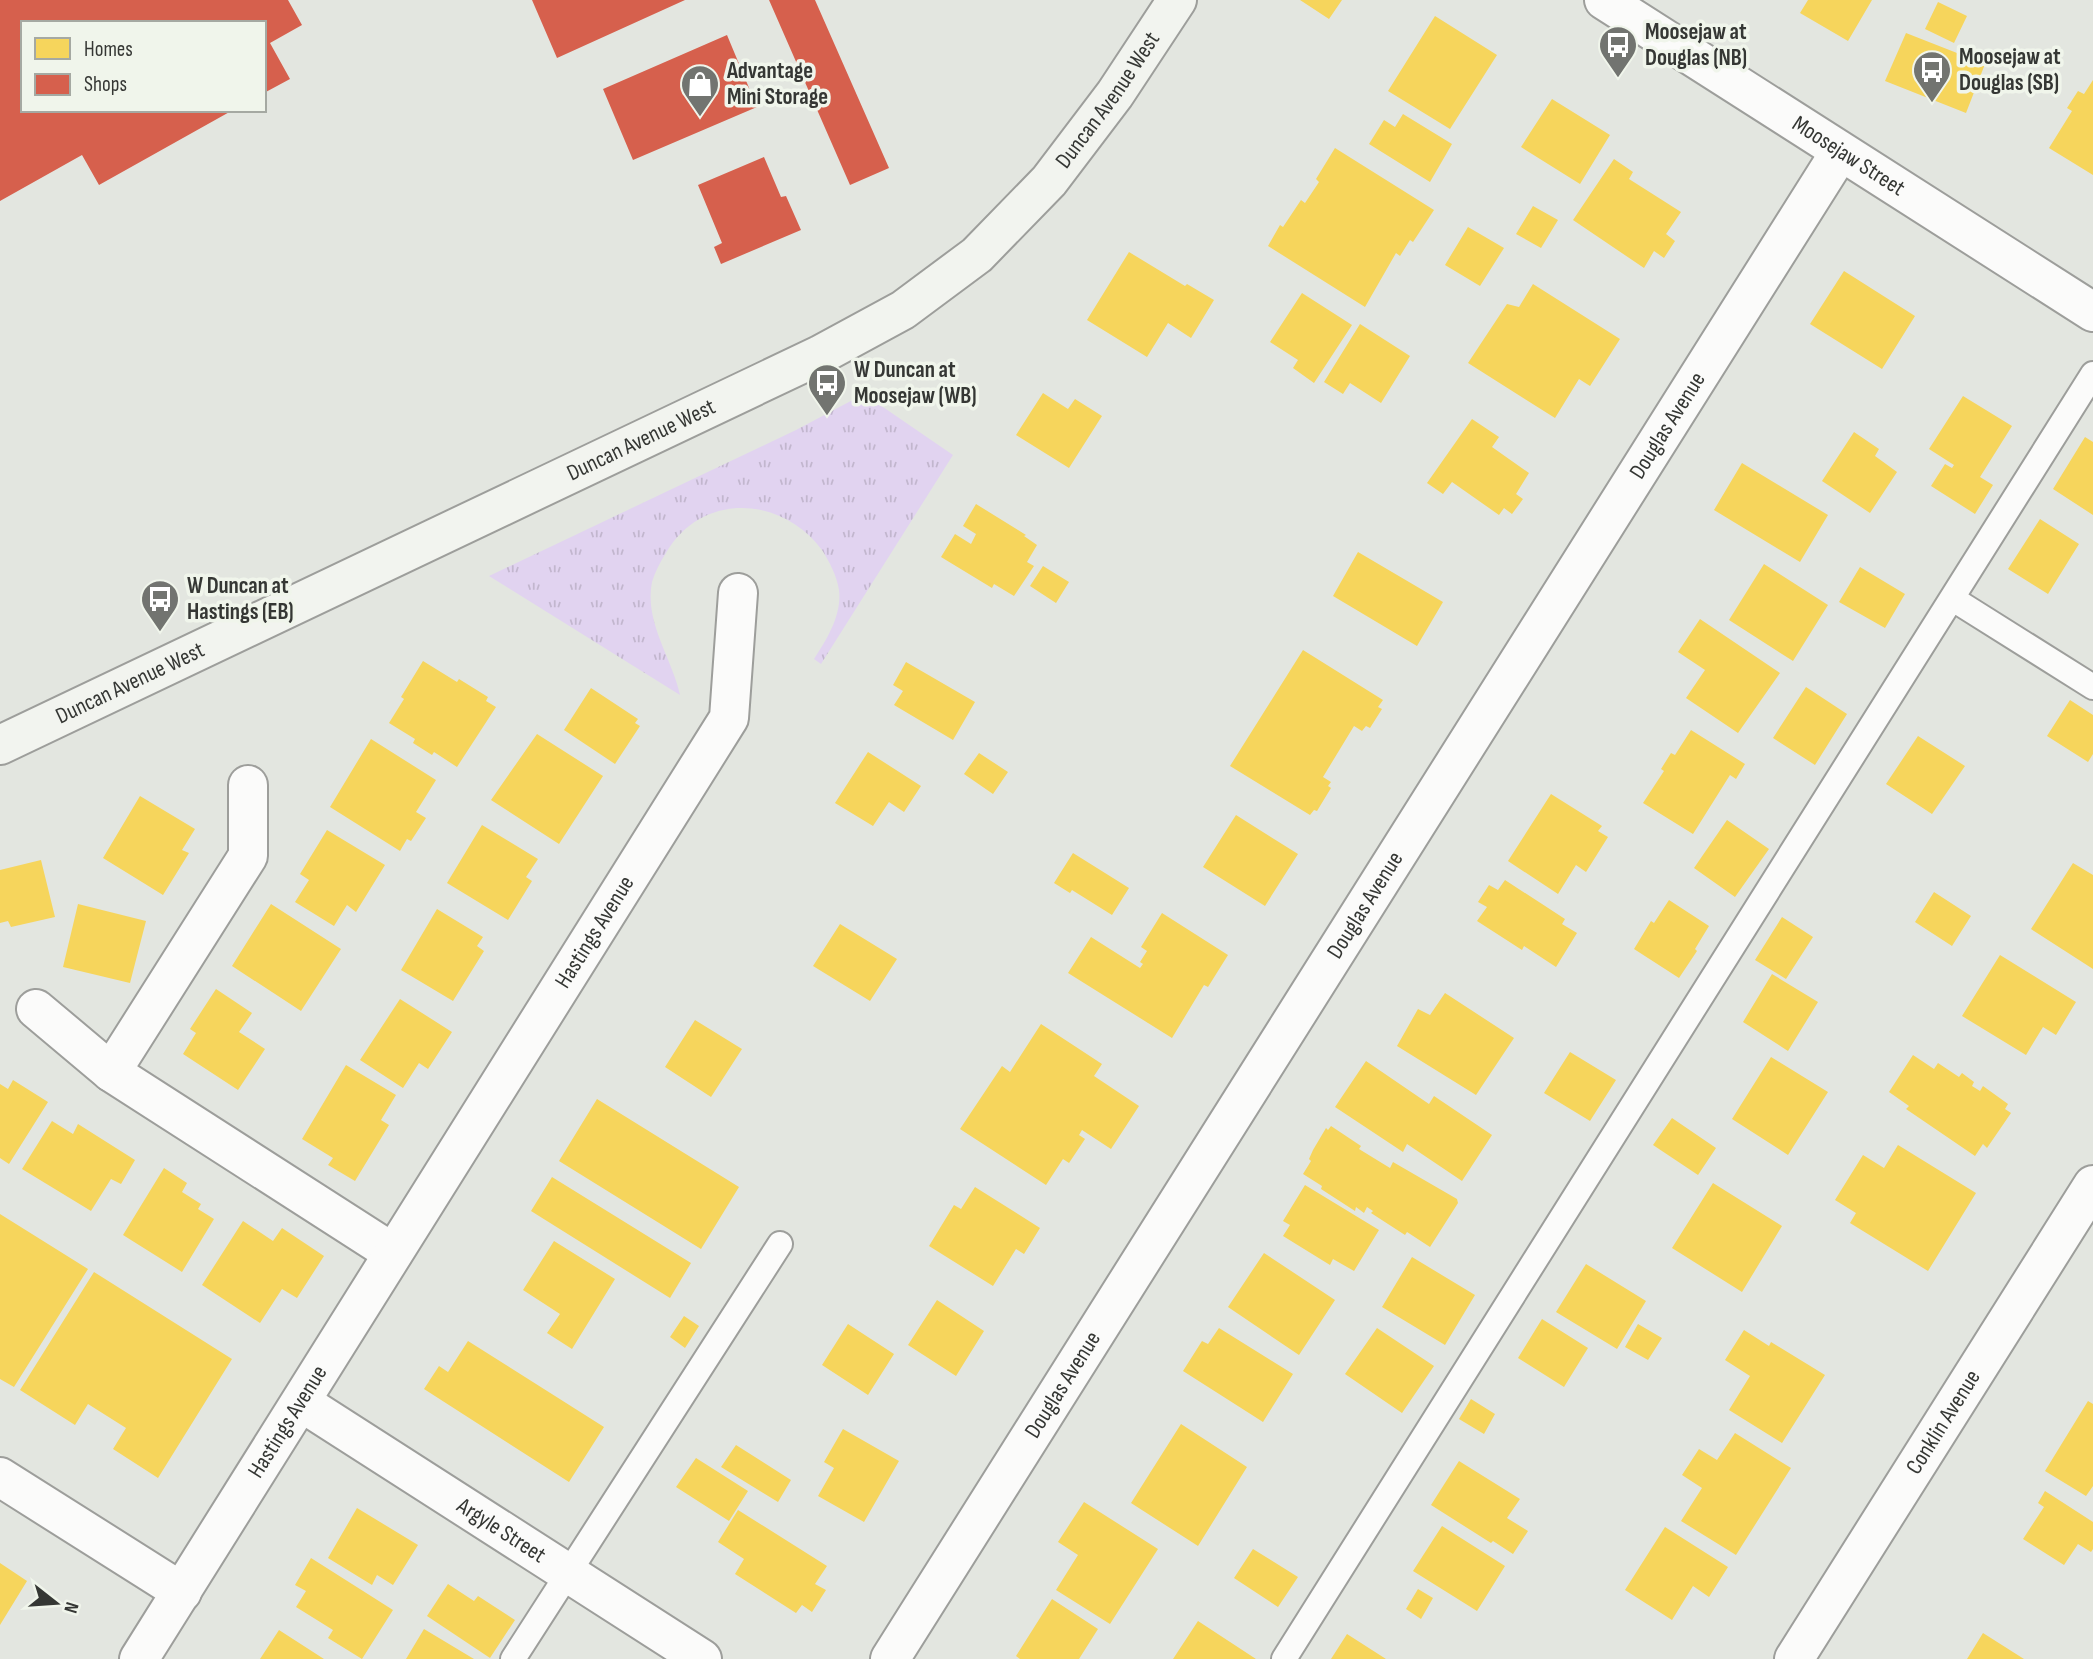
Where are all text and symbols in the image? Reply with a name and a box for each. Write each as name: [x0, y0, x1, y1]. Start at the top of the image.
place label: Moosejaw at Douglas (NB): [1645, 18, 1747, 72]
legend: [21, 21, 266, 112]
bus stop icon: Moosejaw at Douglas (NB): [1597, 24, 1639, 79]
street label: Duncan Avenue West: [1050, 27, 1166, 174]
text: Homes: [84, 37, 133, 62]
place label: Moosejaw at Douglas (SB): [1959, 43, 2061, 97]
bus stop icon: Moosejaw at Douglas (SB): [1911, 49, 1953, 104]
place label: Advantage Mini Storage: [726, 57, 828, 111]
shop icon: Advantage Mini Storage: [679, 63, 721, 118]
text: Shops: [84, 72, 127, 97]
street label: Moosejaw Street: [1787, 110, 1910, 202]
place label: W Duncan at Moosejaw (WB): [854, 356, 977, 410]
bus stop icon: W Duncan at Moosejaw (WB): [806, 362, 848, 417]
street label: Douglas Avenue: [1623, 367, 1712, 484]
street label: Duncan Avenue West: [562, 393, 720, 487]
place label: W Duncan at Hastings (EB): [187, 572, 294, 626]
bus stop icon: W Duncan at Hastings (EB): [139, 578, 181, 633]
street label: Duncan Avenue West: [51, 636, 209, 730]
street label: Douglas Avenue: [1321, 847, 1409, 964]
street label: Hastings Avenue: [549, 871, 640, 993]
street label: Douglas Avenue: [1019, 1326, 1107, 1444]
street label: Hastings Avenue: [242, 1360, 333, 1483]
street label: Conklin Avenue: [1900, 1365, 1987, 1480]
street label: Argyle Street: [451, 1491, 551, 1569]
north arrow: [21, 1568, 91, 1638]
text: N: [58, 1599, 83, 1616]

